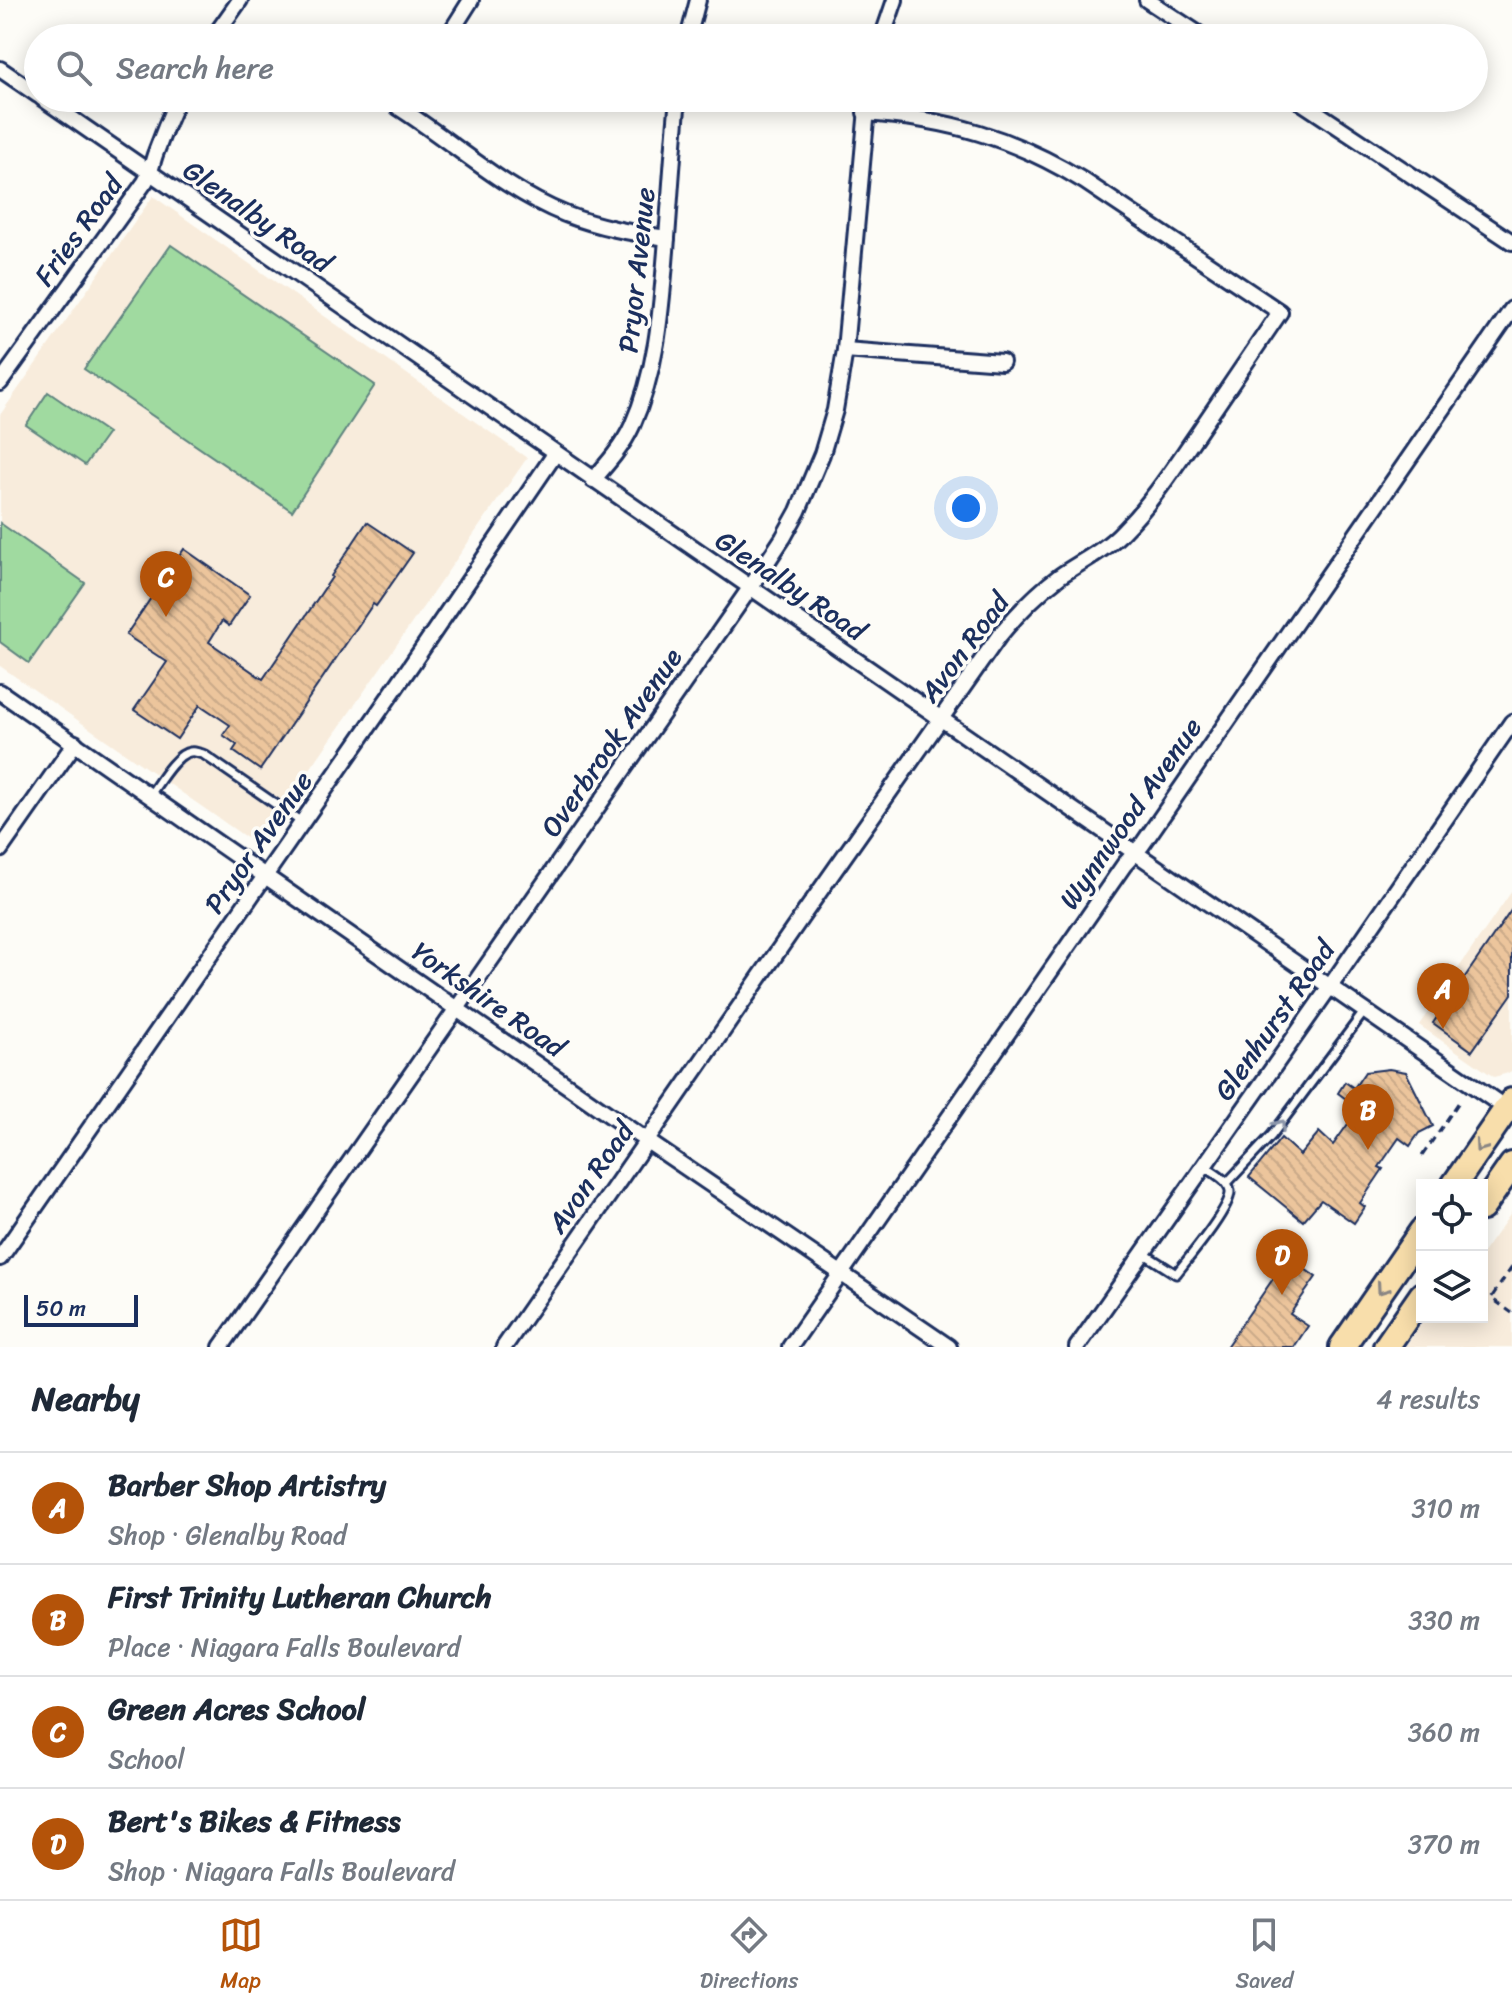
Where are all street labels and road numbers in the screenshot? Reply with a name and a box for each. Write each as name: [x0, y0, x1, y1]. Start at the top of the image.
street label: Glenalby Road: [172, 146, 345, 288]
street label: Fries Road: [21, 162, 137, 297]
street label: Pryor Avenue: [603, 185, 670, 355]
street label: Glenalby Road: [705, 517, 878, 656]
street label: Avon Road: [906, 580, 1024, 714]
street label: Overbrook Avenue: [527, 637, 695, 848]
street label: Wynnwood Avenue: [1046, 707, 1215, 920]
street label: Pryor Avenue: [191, 760, 326, 924]
street label: Yorkshire Road: [401, 928, 578, 1072]
street label: Glenhurst Road: [1201, 928, 1349, 1111]
street label: Avon Road: [533, 1109, 648, 1245]

